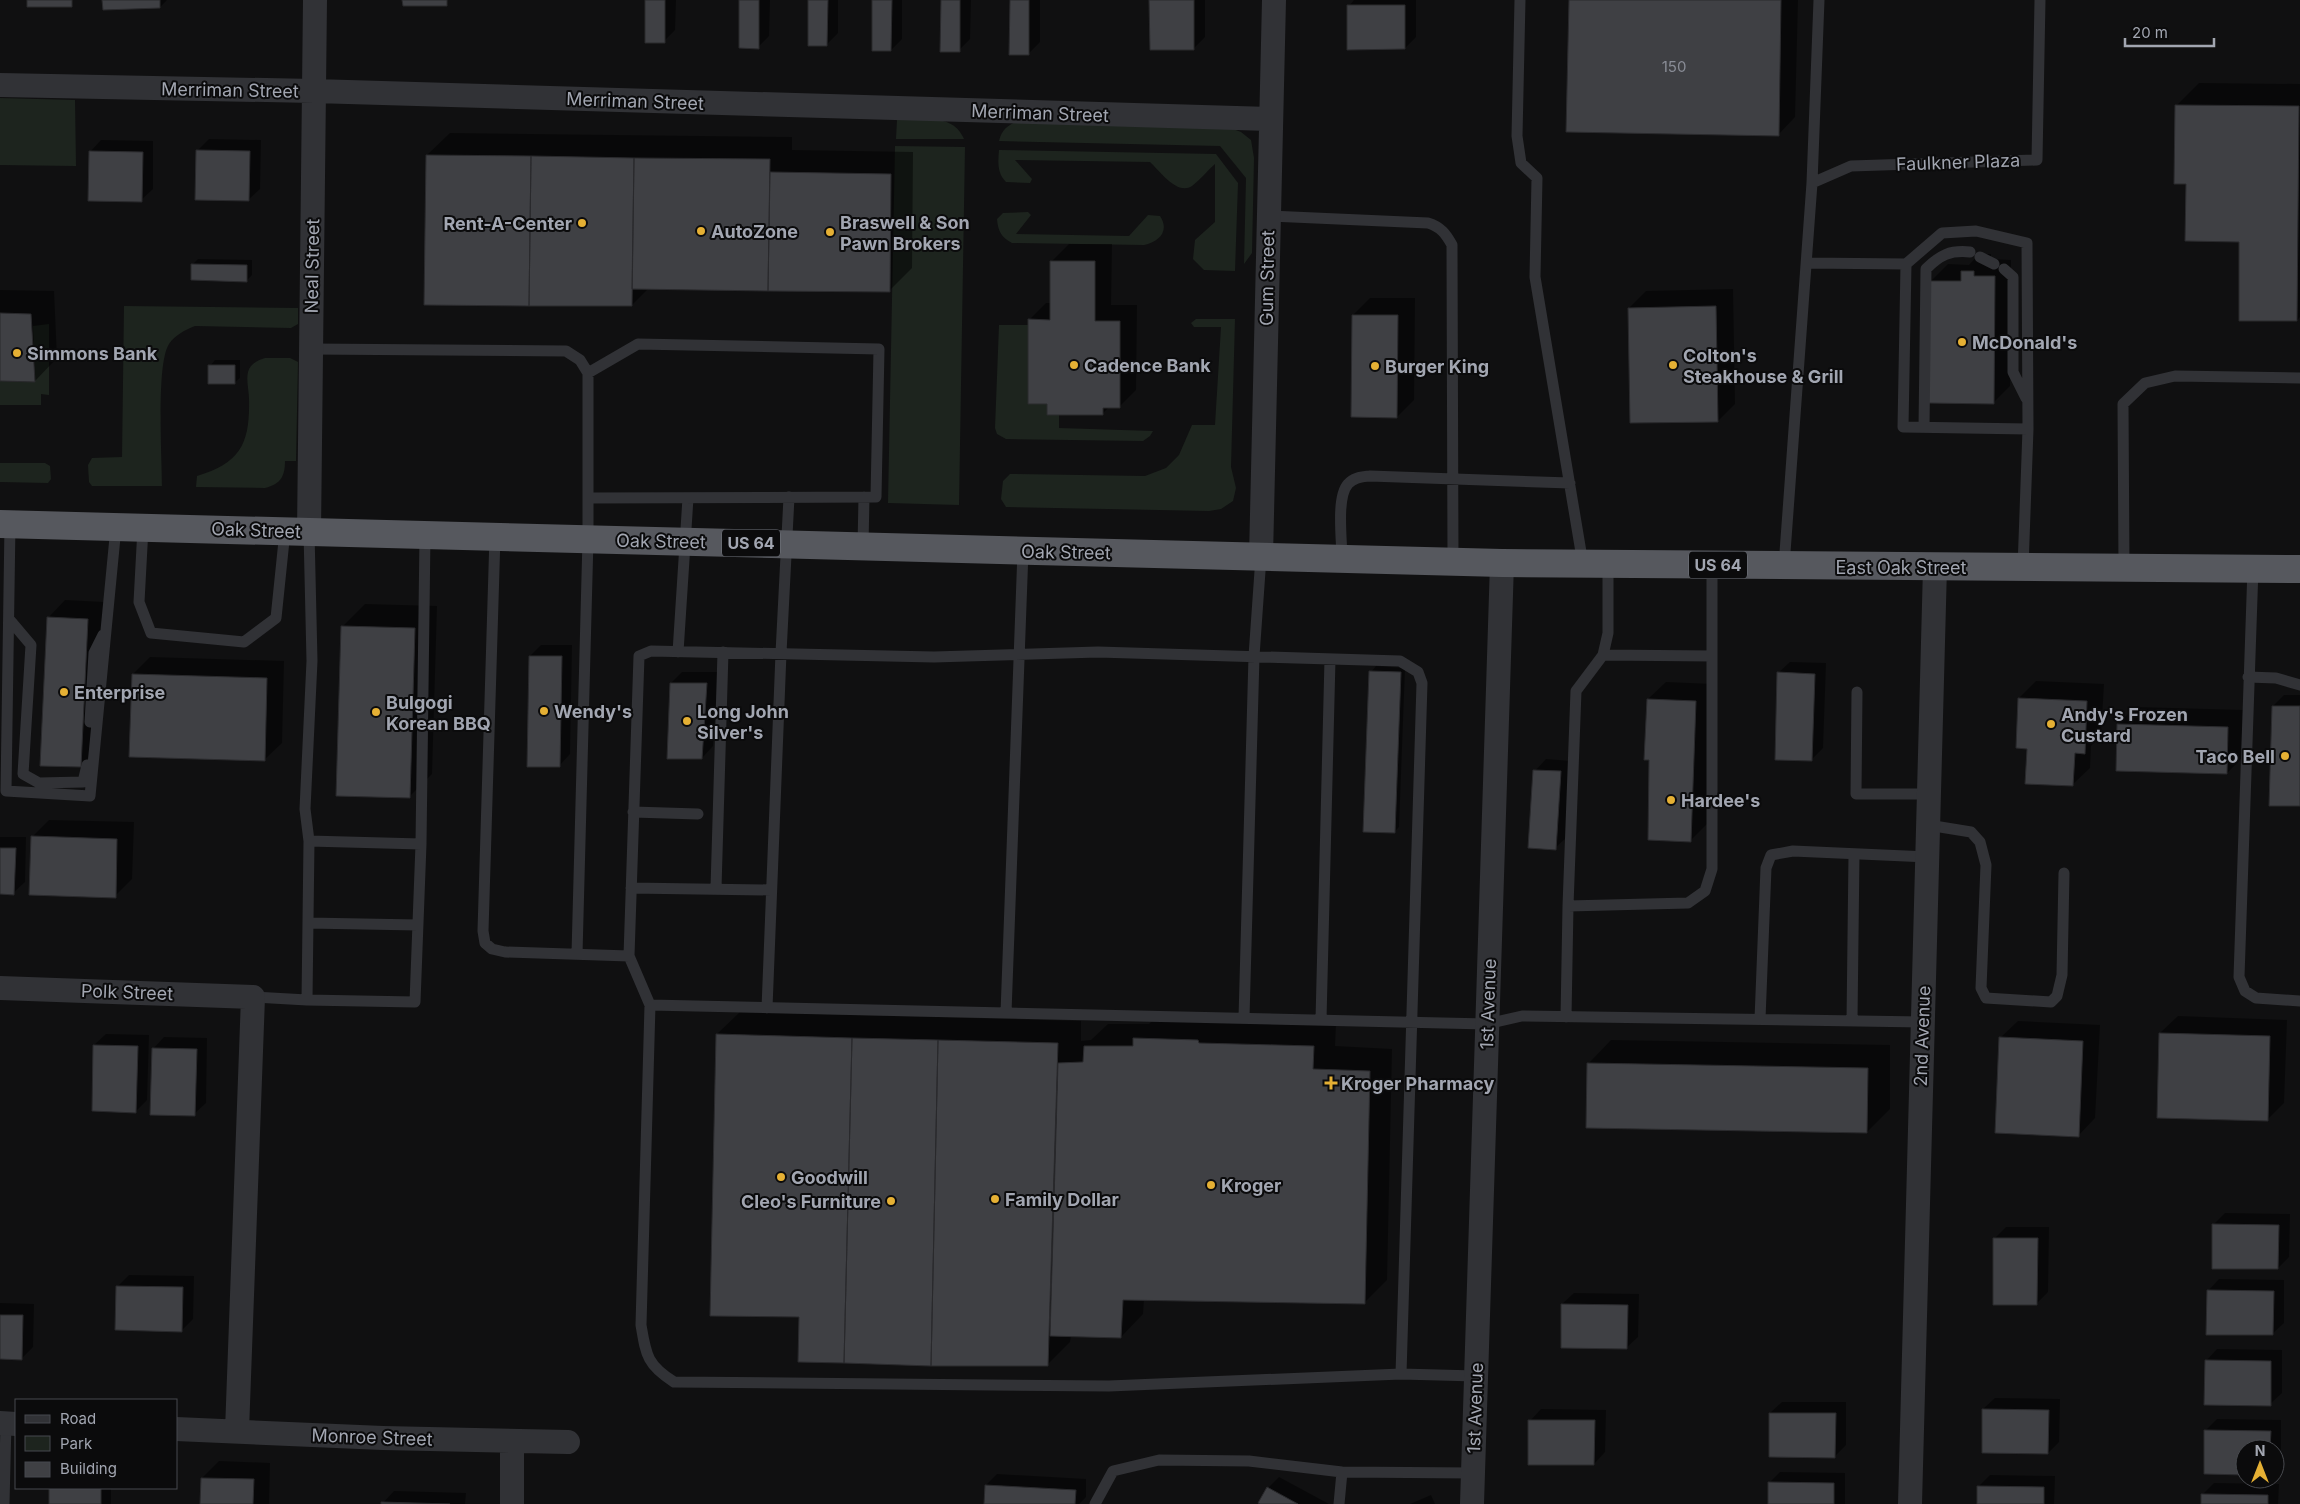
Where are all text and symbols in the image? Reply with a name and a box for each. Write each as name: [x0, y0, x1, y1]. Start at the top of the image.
scale bar: [2125, 15, 2214, 47]
text: 20 m: [2132, 23, 2168, 42]
house number: 150: [1662, 57, 1686, 76]
street label: Merriman Street: [161, 78, 299, 102]
street label: Merriman Street: [566, 88, 704, 114]
street label: Merriman Street: [971, 100, 1109, 126]
street label: Faulkner Plaza: [1896, 149, 2020, 175]
place label: Braswell & Son Pawn Brokers: [840, 212, 970, 254]
place label: Rent-A-Center: [443, 213, 572, 234]
marker: Rent-A-Center: [576, 217, 588, 229]
street label: Neal Street: [301, 218, 323, 313]
place label: AutoZone: [711, 221, 798, 242]
marker: AutoZone: [695, 225, 707, 237]
marker: Braswell & Son Pawn Brokers: [824, 226, 836, 238]
street label: Gum Street: [1256, 230, 1278, 326]
place label: McDonald's: [1972, 332, 2077, 353]
marker: McDonald's: [1956, 336, 1968, 348]
place label: Simmons Bank: [27, 343, 158, 364]
place label: Colton's Steakhouse & Grill: [1683, 345, 1843, 387]
marker: Simmons Bank: [11, 347, 23, 359]
place label: Cadence Bank: [1084, 355, 1211, 376]
place label: Burger King: [1385, 356, 1489, 377]
marker: Cadence Bank: [1068, 359, 1080, 371]
marker: Colton's Steakhouse & Grill: [1667, 359, 1679, 371]
marker: Burger King: [1369, 360, 1381, 372]
street label: Oak Street: [211, 518, 301, 542]
street label: Oak Street: [616, 530, 706, 552]
road number: US 64: [722, 530, 780, 556]
street label: Oak Street: [1021, 541, 1111, 563]
road number: US 64: [1689, 552, 1747, 578]
street label: East Oak Street: [1836, 557, 1967, 578]
place label: Enterprise: [74, 682, 166, 703]
marker: Enterprise: [58, 686, 70, 698]
place label: Bulgogi Korean BBQ: [386, 692, 491, 734]
place label: Wendy's: [554, 701, 632, 722]
place label: Long John Silver's: [697, 701, 789, 743]
place label: Andy's Frozen Custard: [2061, 704, 2188, 746]
marker: Wendy's: [538, 705, 550, 717]
marker: Bulgogi Korean BBQ: [370, 706, 382, 718]
marker: Long John Silver's: [681, 715, 693, 727]
marker: Andy's Frozen Custard: [2045, 718, 2057, 730]
place label: Taco Bell: [2196, 746, 2275, 767]
marker: Taco Bell: [2279, 750, 2291, 762]
place label: Hardee's: [1681, 790, 1760, 811]
marker: Hardee's: [1665, 794, 1677, 806]
street label: 1st Avenue: [1476, 958, 1500, 1050]
street label: Polk Street: [81, 980, 174, 1004]
street label: 2nd Avenue: [1910, 985, 1934, 1087]
place label: Kroger Pharmacy: [1341, 1073, 1494, 1094]
marker: Kroger Pharmacy: [1325, 1077, 1337, 1089]
place label: Goodwill: [791, 1167, 868, 1188]
marker: Goodwill: [775, 1171, 787, 1183]
place label: Kroger: [1221, 1175, 1281, 1196]
marker: Kroger: [1205, 1179, 1217, 1191]
place label: Family Dollar: [1005, 1189, 1119, 1210]
place label: Cleo's Furniture: [741, 1191, 881, 1212]
marker: Family Dollar: [989, 1193, 1001, 1205]
marker: Cleo's Furniture: [885, 1195, 897, 1207]
street label: 1st Avenue: [1463, 1362, 1487, 1454]
legend: [15, 1399, 178, 1489]
text: Road: [60, 1409, 96, 1428]
street label: Monroe Street: [311, 1424, 433, 1450]
text: Park: [60, 1434, 93, 1453]
north arrow: [2235, 1439, 2285, 1489]
text: N: [2255, 1442, 2265, 1459]
text: Building: [60, 1459, 117, 1478]

